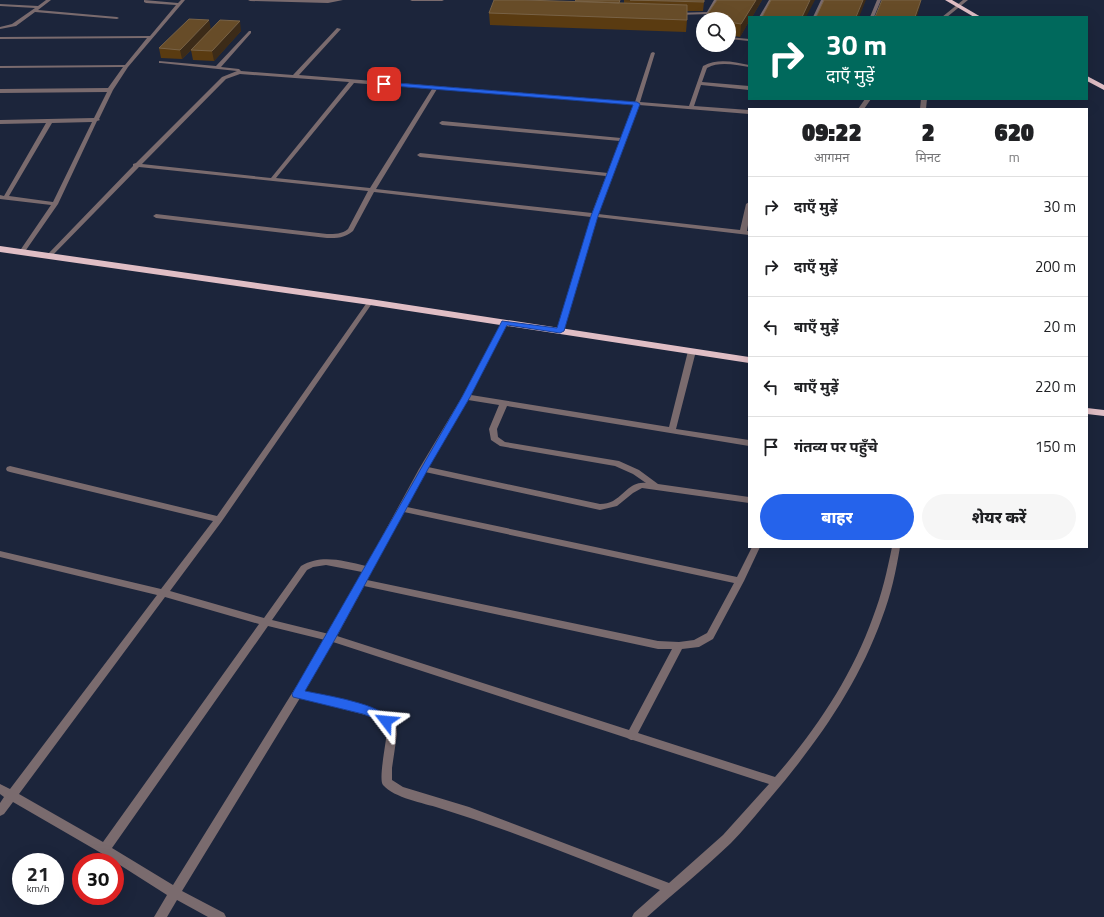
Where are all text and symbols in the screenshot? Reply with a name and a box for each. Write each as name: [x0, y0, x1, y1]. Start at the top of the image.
map controls: [696, 12, 736, 52]
button: search: [696, 12, 736, 52]
text: 30 m: [826, 23, 887, 66]
icon: right: [760, 32, 812, 84]
text: दाएँ मुड़ें: [826, 62, 875, 89]
pin: [367, 67, 401, 101]
icon: arrive: [373, 73, 395, 95]
text: 09:22: [802, 114, 862, 150]
text: 2: [921, 114, 935, 150]
text: 620: [994, 114, 1034, 150]
text: आगमन: [814, 147, 850, 167]
text: मिनट: [916, 147, 941, 167]
text: m: [1009, 147, 1020, 167]
text: दाएँ मुड़ें: [794, 195, 838, 218]
text: 30 m: [1043, 195, 1076, 218]
icon: right: [760, 196, 782, 218]
text: दाएँ मुड़ें: [794, 255, 838, 278]
text: 200 m: [1035, 255, 1076, 278]
icon: right: [760, 256, 782, 278]
text: बाएँ मुड़ें: [794, 315, 838, 338]
text: 20 m: [1043, 315, 1076, 338]
icon: left: [760, 316, 782, 338]
text: बाएँ मुड़ें: [794, 375, 838, 398]
text: 220 m: [1035, 375, 1076, 398]
icon: left: [760, 376, 782, 398]
text: गंतव्य पर पहुँचे: [794, 435, 878, 458]
text: 150 m: [1035, 435, 1076, 458]
icon: arrive: [760, 436, 782, 458]
button: बाहर: [760, 494, 914, 540]
button: शेयर करें: [922, 494, 1076, 540]
position arrow: [365, 700, 407, 742]
speed limit sign: 30: [72, 853, 124, 905]
text: 21: [27, 858, 49, 889]
text: km/h: [27, 881, 49, 896]

